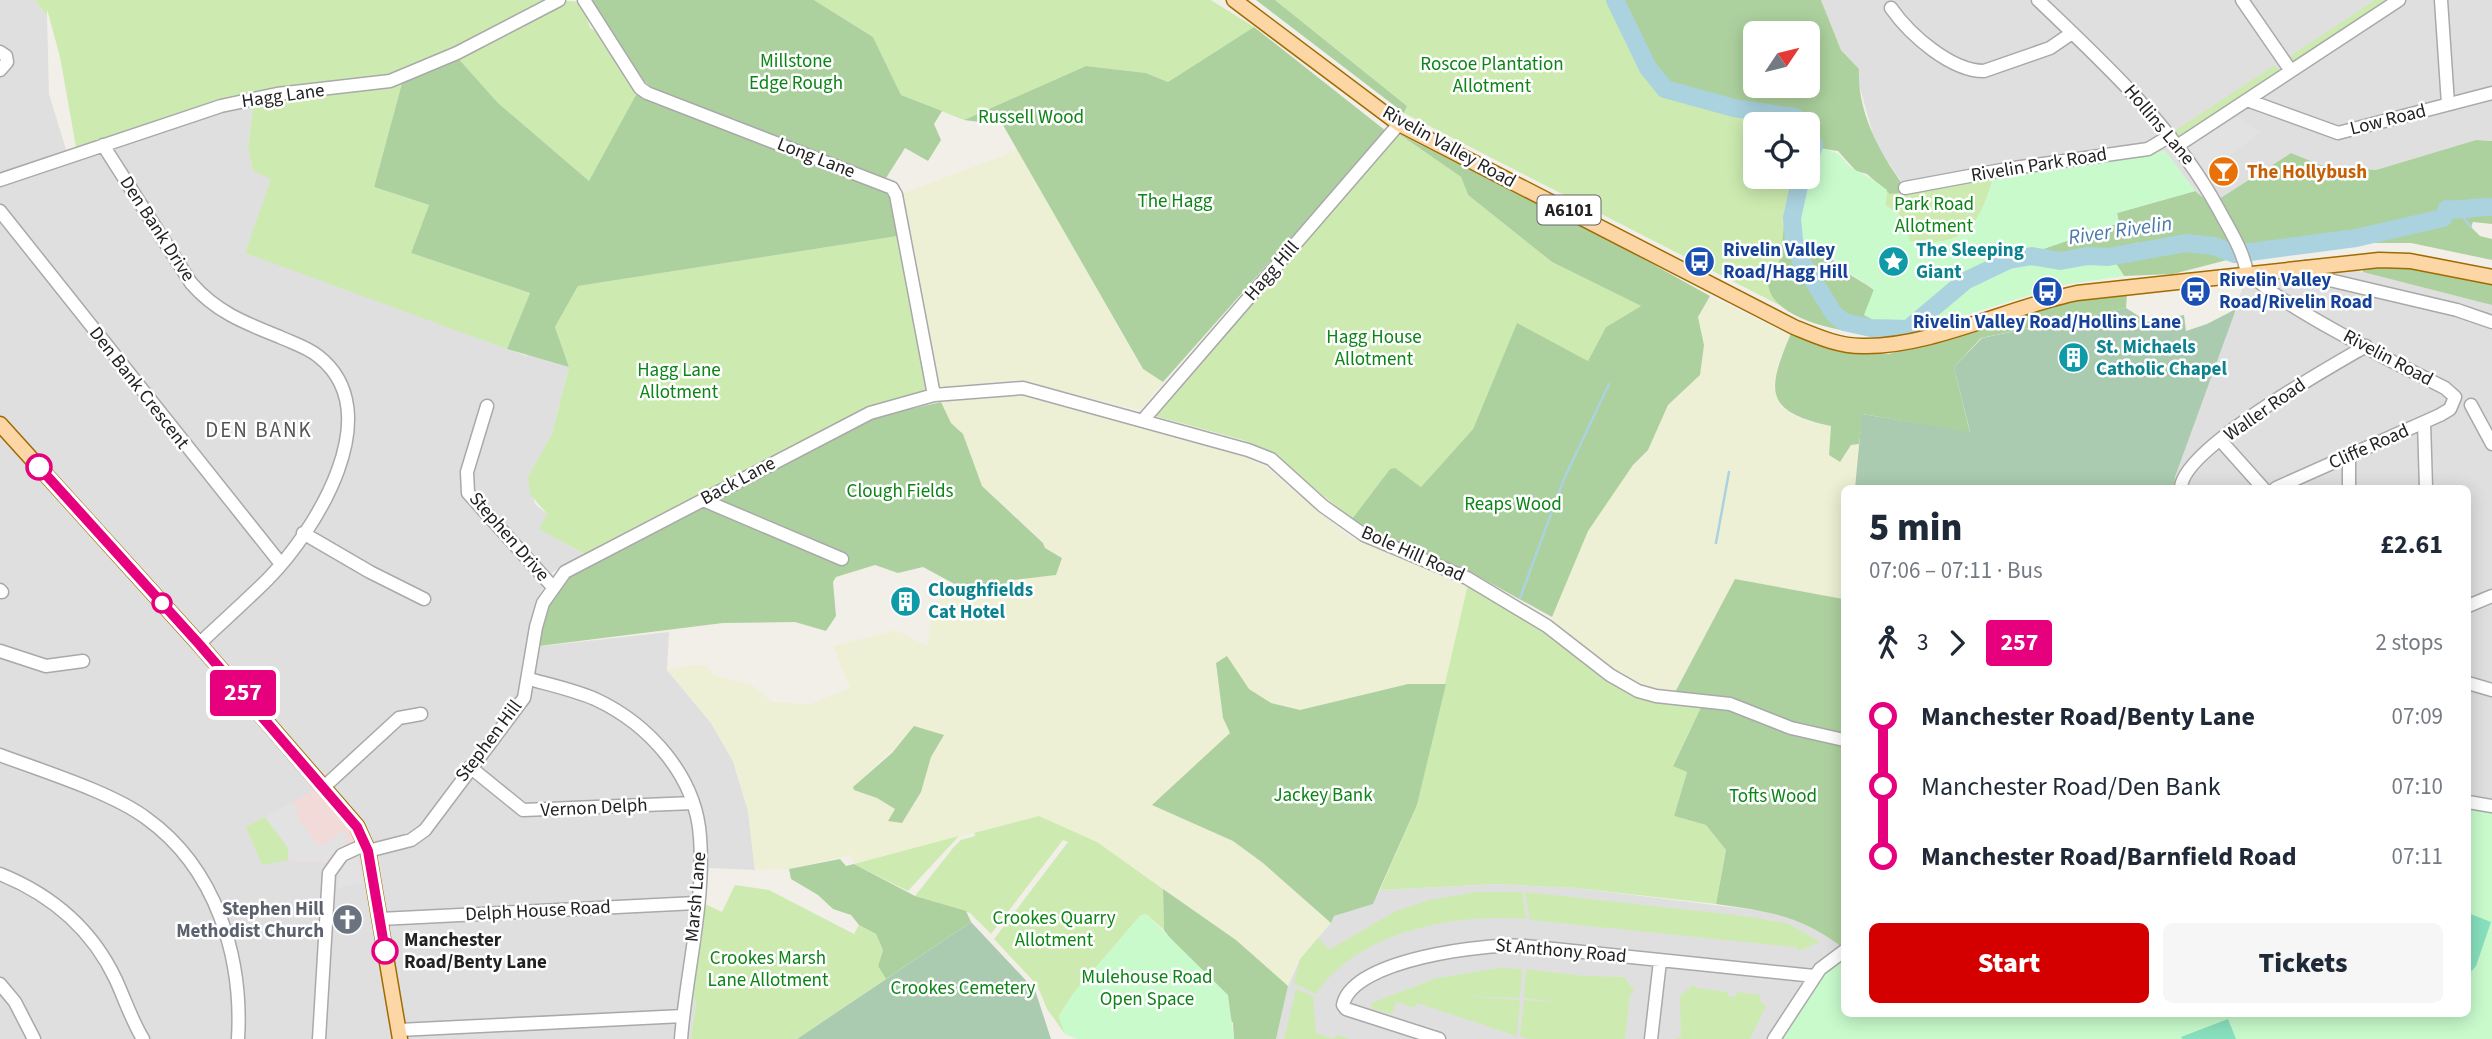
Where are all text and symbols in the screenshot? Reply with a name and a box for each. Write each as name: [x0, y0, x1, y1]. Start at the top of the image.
north arrow: [1743, 21, 1820, 98]
map controls: [1743, 21, 1820, 189]
park label: Millstone Edge Rough: [749, 48, 843, 97]
park label: Roscoe Plantation Allotment: [1420, 51, 1564, 100]
street label: Hagg Lane: [240, 77, 326, 115]
street label: Hollins Lane: [2117, 79, 2201, 171]
street label: Low Road: [2347, 98, 2429, 142]
street label: Rivelin Valley Road: [1377, 99, 1521, 195]
park label: Russell Wood: [978, 104, 1084, 131]
button: locate: [1743, 112, 1820, 189]
street label: Long Lane: [773, 131, 859, 185]
street label: Rivelin Park Road: [1969, 141, 2109, 189]
bar icon: The Hollybush: [2207, 155, 2241, 189]
place label: The Hollybush: [2247, 159, 2367, 186]
street label: Den Bank Drive: [113, 171, 201, 287]
park label: The Hagg: [1138, 188, 1213, 215]
park label: Park Road Allotment: [1894, 191, 1974, 240]
road number: A6101: [1538, 196, 1600, 224]
water label: River Rivelin: [2066, 208, 2174, 252]
street label: Hagg Hill: [1238, 235, 1306, 307]
place label: Rivelin Valley Road/Hagg Hill: [1723, 237, 1849, 286]
place label: The Sleeping Giant: [1916, 237, 2024, 286]
bus stop icon: Rivelin Valley Road/Hagg Hill: [1683, 244, 1717, 278]
place icon: The Sleeping Giant: [1876, 244, 1910, 278]
place label: Rivelin Valley Road/Rivelin Road: [2219, 267, 2373, 316]
bus stop icon: Rivelin Valley Road/Hollins Lane: [2030, 274, 2064, 308]
bus stop icon: Rivelin Valley Road/Rivelin Road: [2179, 274, 2213, 308]
place label: Rivelin Valley Road/Hollins Lane: [1913, 309, 2181, 336]
street label: Den Bank Crescent: [83, 321, 196, 455]
street label: Rivelin Road: [2338, 323, 2438, 393]
park label: Hagg House Allotment: [1326, 324, 1422, 373]
place label: St. Michaels Catholic Chapel: [2096, 334, 2227, 383]
building icon: St. Michaels Catholic Chapel: [2056, 341, 2090, 375]
park label: Hagg Lane Allotment: [637, 357, 721, 406]
street label: Waller Road: [2219, 372, 2311, 448]
district label: DEN BANK: [205, 415, 313, 445]
street label: Cliffe Road: [2325, 417, 2413, 477]
street label: Back Lane: [696, 450, 780, 512]
unlabelled marker: [26, 454, 52, 480]
park label: Clough Fields: [847, 478, 953, 505]
street label: Stephen Drive: [462, 486, 556, 588]
park label: Reaps Wood: [1464, 491, 1562, 518]
text: 5 min: [1869, 501, 1962, 555]
street label: Bole Hill Road: [1357, 519, 1469, 589]
text: £2.61: [2380, 526, 2443, 563]
text: 07:06 – 07:11 · Bus: [1869, 554, 2043, 587]
place label: Cloughfields Cat Hotel: [928, 577, 1033, 626]
building icon: Cloughfields Cat Hotel: [888, 584, 922, 618]
unlabelled marker: [152, 593, 172, 613]
icon: walk: [1869, 624, 1907, 662]
icon: forward: [1938, 624, 1976, 662]
text: 257: [2000, 625, 2038, 660]
text: 3: [1917, 626, 1928, 659]
text: 2 stops: [2376, 626, 2443, 659]
line badge: 257: [203, 670, 283, 716]
text: 257: [224, 675, 262, 710]
street label: Stephen Hill: [449, 694, 529, 788]
text: Manchester Road/Benty Lane: [1921, 698, 2255, 735]
text: 07:09: [2392, 700, 2443, 733]
text: Manchester Road/Den Bank: [1921, 768, 2221, 805]
text: 07:10: [2392, 770, 2443, 803]
park label: Jackey Bank: [1273, 782, 1373, 809]
park label: Tofts Wood: [1729, 783, 1817, 810]
street label: Vernon Delph: [540, 792, 648, 824]
text: Manchester Road/Barnfield Road: [1921, 838, 2297, 875]
text: 07:11: [2392, 840, 2443, 873]
street label: Marsh Lane: [679, 851, 713, 943]
street label: Delph House Road: [465, 894, 611, 928]
place label: Stephen Hill Methodist Church: [176, 896, 325, 945]
church icon: Stephen Hill Methodist Church: [330, 903, 364, 937]
park label: Crookes Quarry Allotment: [992, 905, 1116, 954]
button: Start: [1869, 923, 2149, 1003]
button: Tickets: [2163, 923, 2443, 1003]
place label: Manchester Road/Benty Lane: [404, 927, 547, 976]
street label: St Anthony Road: [1494, 932, 1628, 970]
marker: Manchester Road/Benty Lane: [372, 938, 398, 964]
park label: Crookes Marsh Lane Allotment: [708, 945, 829, 994]
park label: Mulehouse Road Open Space: [1081, 964, 1213, 1013]
park label: Crookes Cemetery: [891, 975, 1036, 1002]

